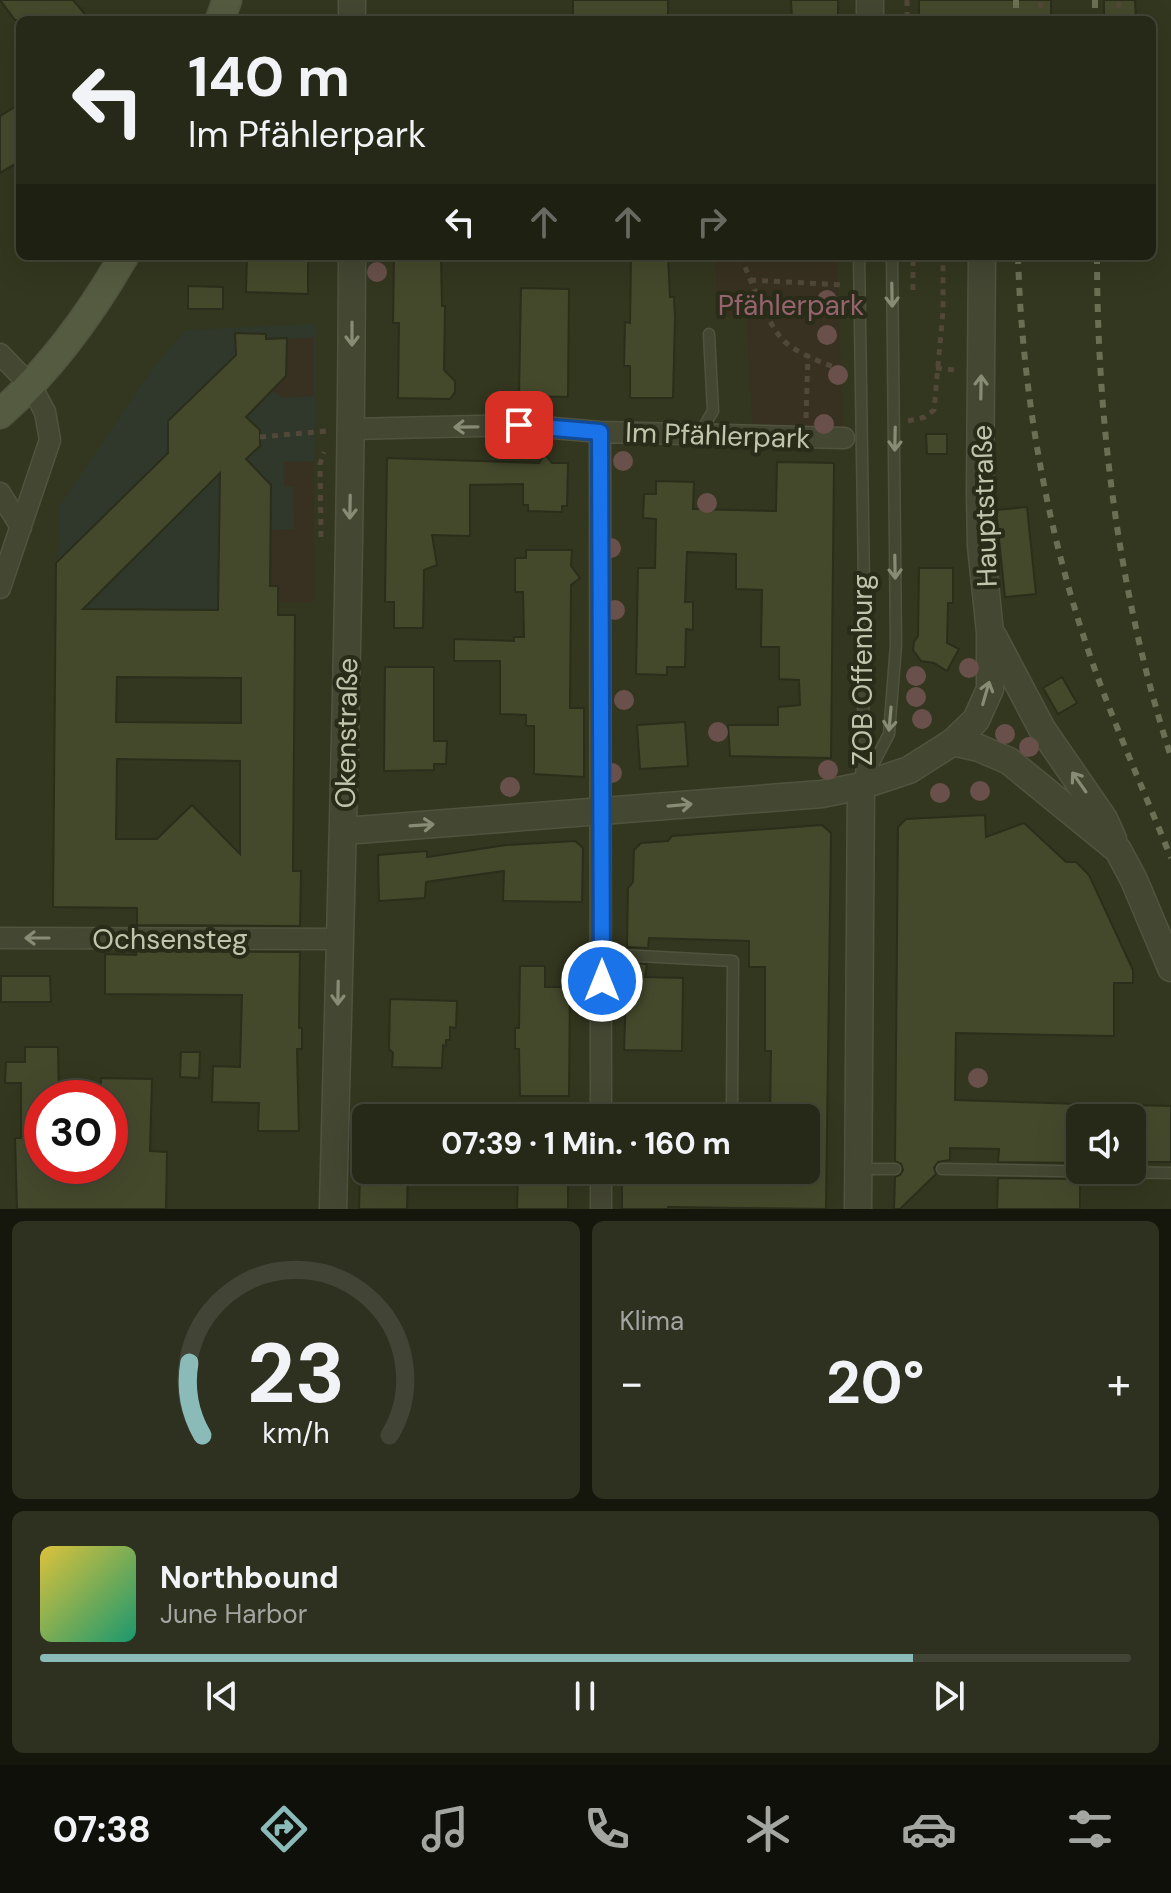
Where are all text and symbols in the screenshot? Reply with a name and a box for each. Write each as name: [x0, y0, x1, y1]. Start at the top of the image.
text: 140 m: [188, 40, 350, 113]
icon: left: [56, 48, 160, 152]
text: Im Pfählerpark: [188, 111, 426, 158]
icon: left: [438, 200, 482, 244]
icon: ahead: [522, 200, 566, 244]
icon: ahead: [606, 200, 650, 244]
icon: right: [690, 200, 734, 244]
one-way arrow: [884, 281, 900, 308]
park label: Pfählerpark: [718, 287, 864, 324]
one-way arrow: [344, 320, 360, 347]
one-way arrow: [973, 374, 989, 401]
pin: [485, 391, 553, 459]
icon: arrive: [497, 403, 541, 447]
street label: Im Pfählerpark: [625, 414, 811, 457]
one-way arrow: [453, 419, 480, 434]
street label: Hauptstraße: [963, 424, 1006, 588]
one-way arrow: [887, 425, 903, 452]
one-way arrow: [343, 493, 358, 520]
one-way arrow: [887, 553, 903, 580]
street label: ZOB Offenburg: [844, 574, 881, 766]
street label: Okenstraße: [327, 657, 366, 809]
one-way arrow: [980, 681, 994, 706]
one-way arrow: [882, 705, 897, 732]
one-way arrow: [1071, 772, 1087, 794]
one-way arrow: [666, 797, 693, 812]
one-way arrow: [408, 818, 435, 833]
street label: Ochsensteg: [92, 921, 248, 958]
one-way arrow: [24, 930, 51, 946]
position arrow: [560, 939, 644, 1023]
one-way arrow: [330, 979, 346, 1006]
speed limit sign: 30: [24, 1080, 128, 1184]
map controls: [1066, 1104, 1146, 1184]
button: sound: [1066, 1104, 1146, 1184]
text: 07:39 · 1 Min. · 160 m: [441, 1124, 731, 1163]
text: Klima: [620, 1304, 684, 1338]
text: 23: [247, 1319, 345, 1428]
text: 20°: [826, 1343, 924, 1422]
text: −: [620, 1354, 644, 1412]
text: +: [1107, 1354, 1131, 1412]
text: km/h: [262, 1415, 330, 1452]
text: Northbound: [160, 1558, 339, 1597]
text: June Harbor: [160, 1597, 307, 1631]
icon: previous: [200, 1674, 244, 1718]
icon: pause: [563, 1674, 607, 1718]
icon: next: [927, 1674, 971, 1718]
icon: directions: [256, 1801, 312, 1857]
icon: music: [417, 1801, 473, 1857]
icon: phone: [579, 1801, 635, 1857]
icon: climate: [740, 1801, 796, 1857]
icon: car: [901, 1801, 957, 1857]
icon: filters: [1062, 1801, 1118, 1857]
text: 07:38: [53, 1806, 151, 1853]

